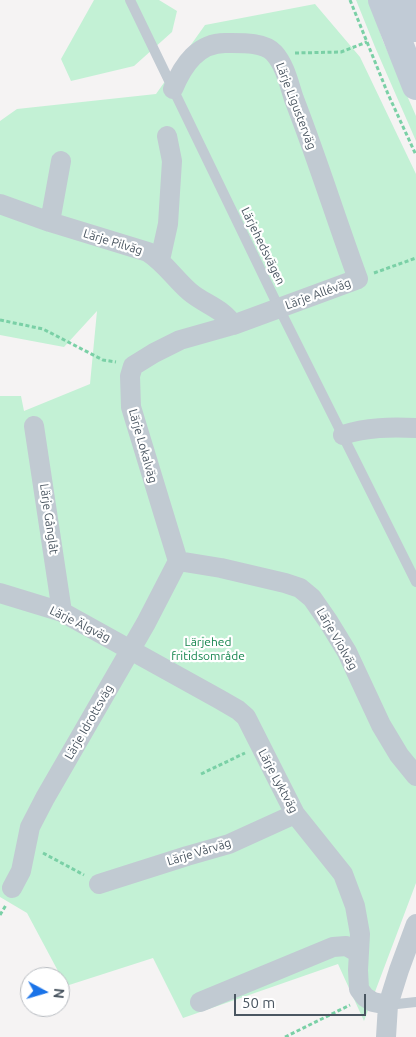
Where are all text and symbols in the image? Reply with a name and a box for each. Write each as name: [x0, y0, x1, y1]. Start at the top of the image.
street label: Lärje Ligusterväg: [273, 60, 319, 152]
street label: Lärjehedsvägen: [238, 205, 288, 287]
street label: Lärje Pilväg: [82, 226, 144, 258]
street label: Lärje Alléväg: [283, 275, 353, 313]
street label: Lärje Lokalväg: [126, 407, 160, 485]
street label: Lärje Gånglåt: [37, 483, 61, 555]
street label: Lärje Älgväg: [47, 603, 113, 645]
street label: Lärje Violväg: [313, 605, 361, 673]
park label: Lärjehed fritidsområde: [171, 635, 245, 663]
street label: Lärje Idrottsväg: [62, 682, 116, 762]
street label: Lärje Lyktväg: [255, 746, 301, 816]
street label: Lärje Vårväg: [165, 835, 233, 869]
north arrow: [20, 967, 70, 1017]
scale bar: [236, 984, 368, 1016]
text: N: [50, 987, 67, 999]
text: 50 m: [242, 994, 275, 1011]

